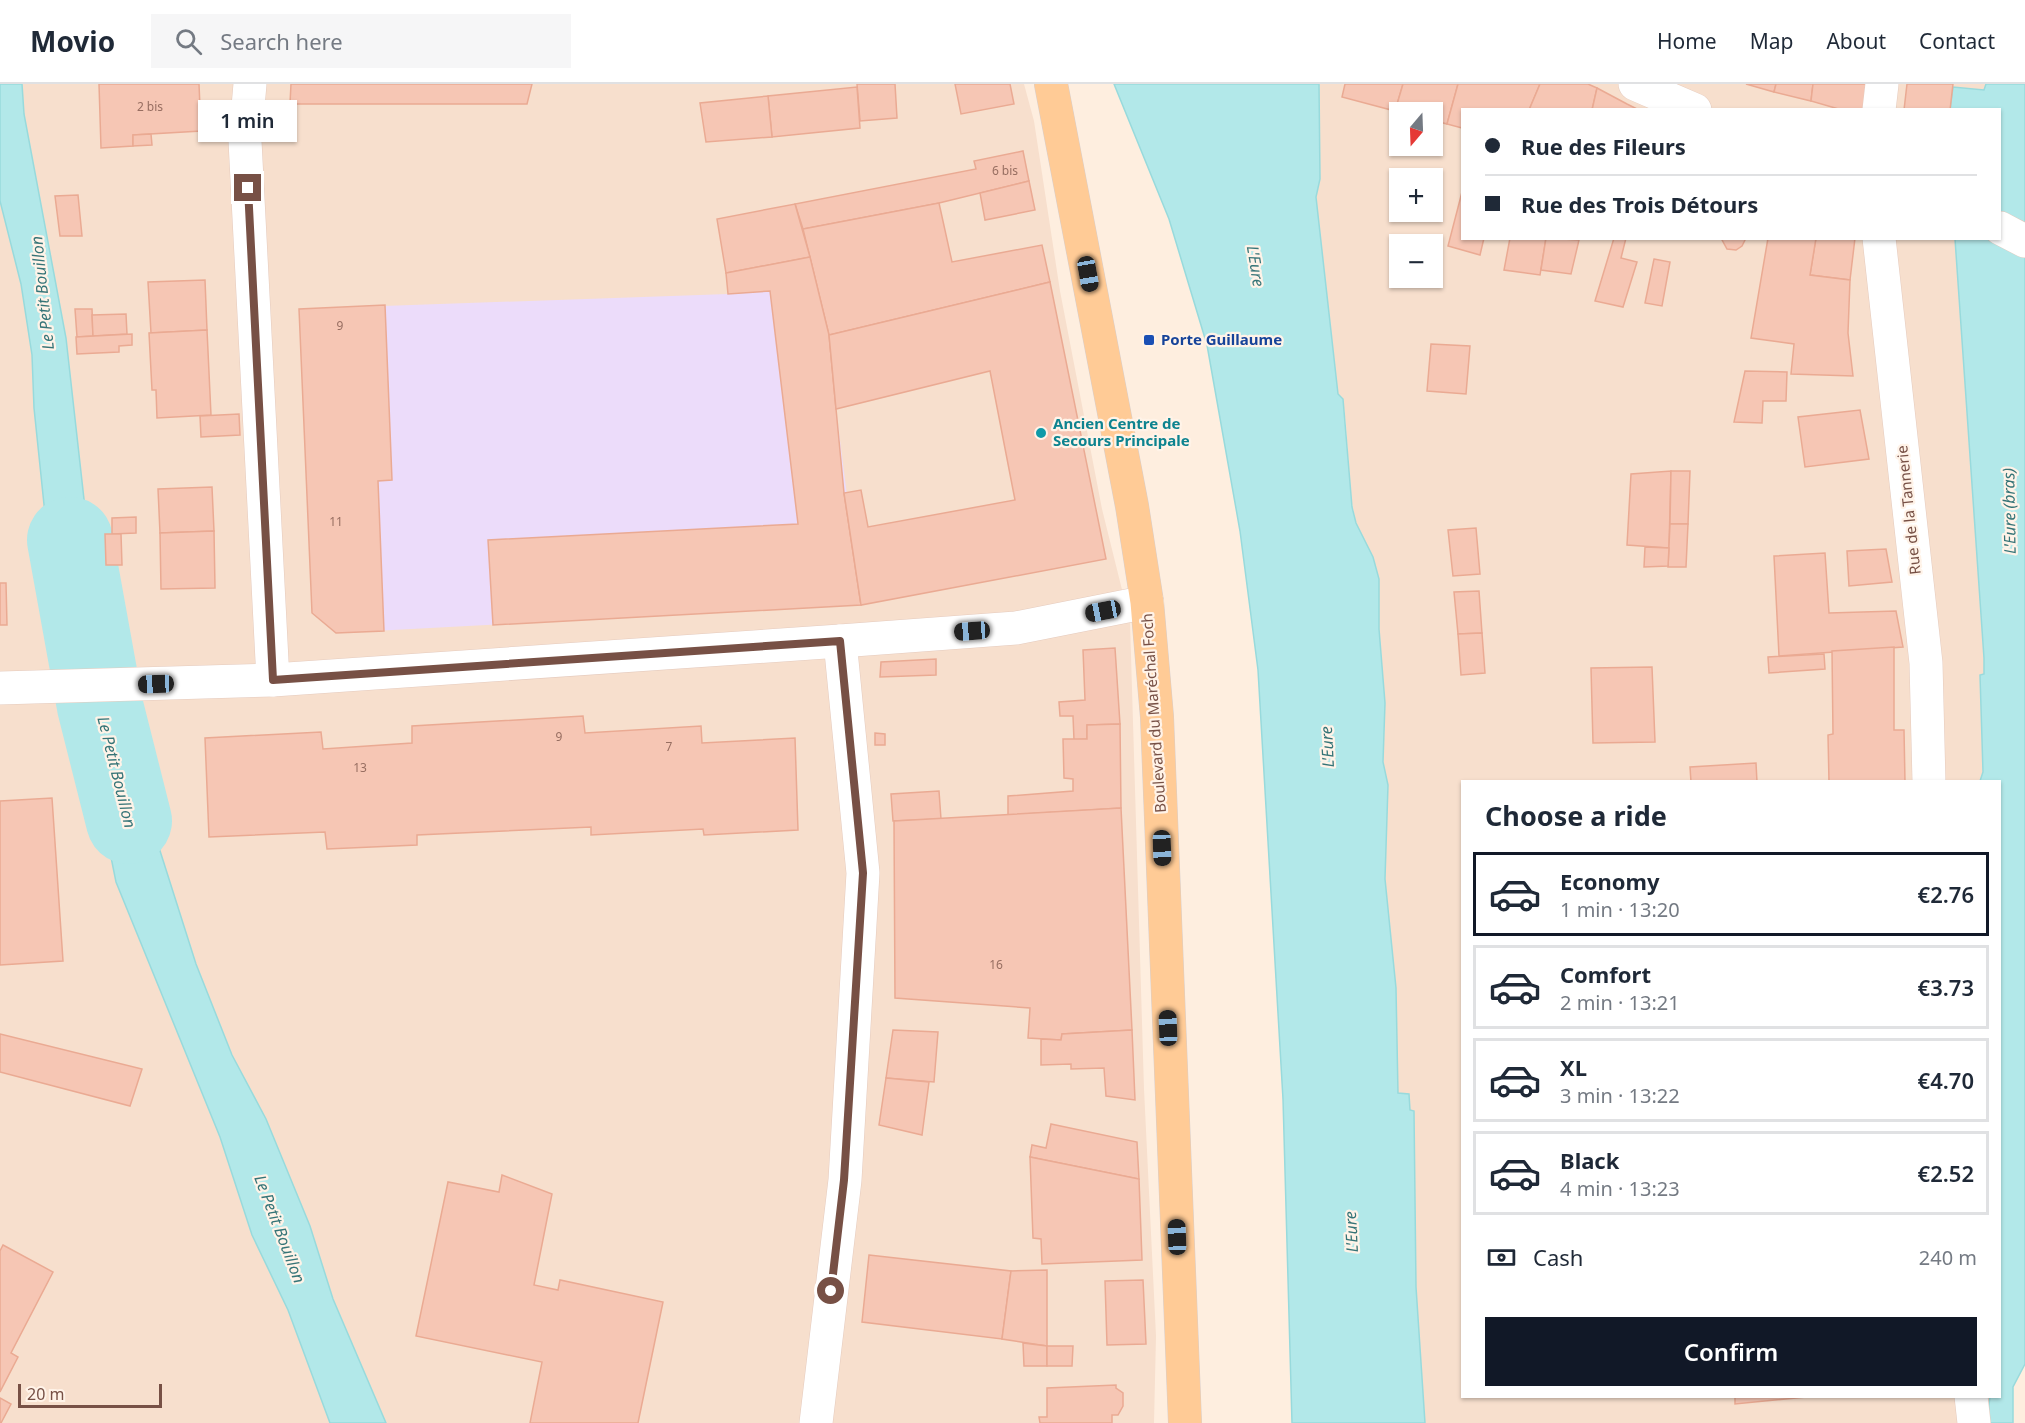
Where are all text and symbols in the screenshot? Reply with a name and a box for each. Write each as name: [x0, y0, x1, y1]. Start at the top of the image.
search box: [151, 14, 571, 68]
text: Movio: [30, 22, 115, 60]
icon: search: [172, 25, 205, 58]
text: Search here: [220, 26, 343, 56]
text: Home: [1657, 27, 1717, 55]
text: Map: [1750, 27, 1793, 55]
text: About: [1826, 27, 1886, 55]
text: Contact: [1919, 27, 1995, 55]
house number: 2 bis: [137, 98, 163, 115]
callout: 1 min: [198, 101, 298, 143]
north arrow: [1389, 102, 1443, 156]
map controls: [1389, 102, 1443, 288]
text: 1 min: [220, 107, 275, 134]
text: Rue des Fileurs: [1521, 131, 1686, 161]
house number: 6 bis: [992, 162, 1018, 179]
button: +: [1389, 168, 1443, 222]
route end: [234, 174, 261, 201]
text: Rue des Trois Détours: [1521, 189, 1758, 219]
button: −: [1389, 234, 1443, 288]
water label: Le Petit Bouillon: [25, 235, 59, 351]
water label: L'Eure: [1242, 244, 1270, 288]
car: [1076, 255, 1100, 293]
house number: 9: [337, 317, 344, 334]
place label: Porte Guillaume: [1161, 329, 1282, 349]
marker: Porte Guillaume: [1142, 333, 1156, 347]
place label: Ancien Centre de Secours Principale: [1053, 413, 1190, 450]
marker: Ancien Centre de Secours Principale: [1034, 426, 1048, 440]
street label: Rue de la Tannerie: [1891, 445, 1925, 576]
water label: L'Eure (bras): [1997, 468, 2021, 554]
house number: 11: [329, 513, 343, 530]
car: [1084, 599, 1122, 623]
street label: Boulevard du Maréchal Foch: [1136, 613, 1170, 813]
car: [953, 621, 991, 641]
car: [138, 674, 174, 694]
water label: Le Petit Bouillon: [93, 714, 141, 830]
water label: L'Eure: [1315, 726, 1339, 768]
house number: 9: [556, 728, 563, 745]
house number: 7: [666, 738, 673, 755]
house number: 13: [353, 759, 367, 776]
text: Choose a ride: [1485, 797, 1667, 834]
car: [1152, 830, 1172, 866]
text: Economy: [1560, 866, 1659, 896]
icon: car: [1488, 867, 1542, 921]
text: €2.76: [1918, 879, 1974, 909]
text: 1 min · 13:20: [1560, 896, 1680, 923]
house number: 16: [989, 956, 1003, 973]
text: Comfort: [1560, 959, 1651, 989]
icon: car: [1488, 960, 1542, 1014]
text: €3.73: [1918, 972, 1974, 1002]
text: 2 min · 13:21: [1560, 989, 1680, 1016]
car: [1158, 1010, 1178, 1046]
text: XL: [1560, 1052, 1587, 1082]
icon: car: [1488, 1053, 1542, 1107]
text: €4.70: [1918, 1065, 1974, 1095]
text: 3 min · 13:22: [1560, 1082, 1680, 1109]
text: Black: [1560, 1145, 1619, 1175]
icon: car: [1488, 1146, 1542, 1200]
text: €2.52: [1918, 1158, 1974, 1188]
water label: Le Petit Bouillon: [249, 1172, 311, 1286]
text: 4 min · 13:23: [1560, 1175, 1680, 1202]
water label: L'Eure: [1339, 1211, 1363, 1253]
car: [1167, 1219, 1187, 1255]
icon: cash: [1485, 1241, 1518, 1274]
text: Cash: [1533, 1242, 1583, 1272]
text: 240 m: [1919, 1244, 1977, 1271]
route start: [817, 1277, 844, 1304]
button: Confirm: [1485, 1317, 1977, 1386]
scale bar: [18, 1381, 162, 1408]
text: 20 m: [27, 1383, 64, 1405]

